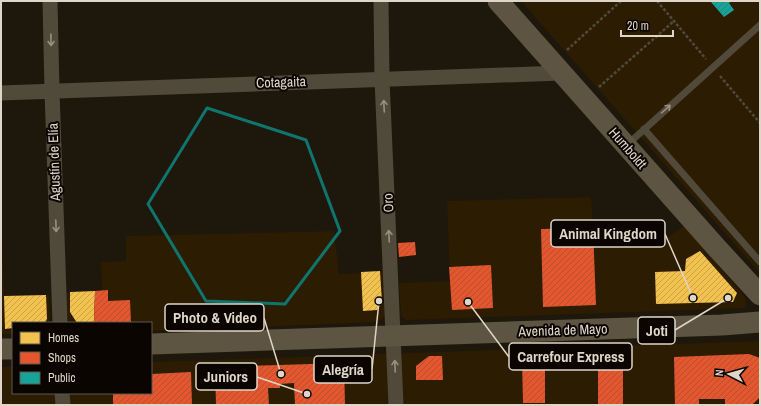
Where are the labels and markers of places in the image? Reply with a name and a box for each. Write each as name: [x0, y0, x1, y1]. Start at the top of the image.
callout: Animal Kingdom: [551, 220, 665, 247]
callout: Photo & Video: [165, 304, 264, 331]
callout: Joti: [638, 317, 675, 344]
callout: Carrefour Express: [509, 343, 632, 370]
callout: Alegría: [314, 356, 372, 383]
callout: Juniors: [196, 363, 257, 390]

